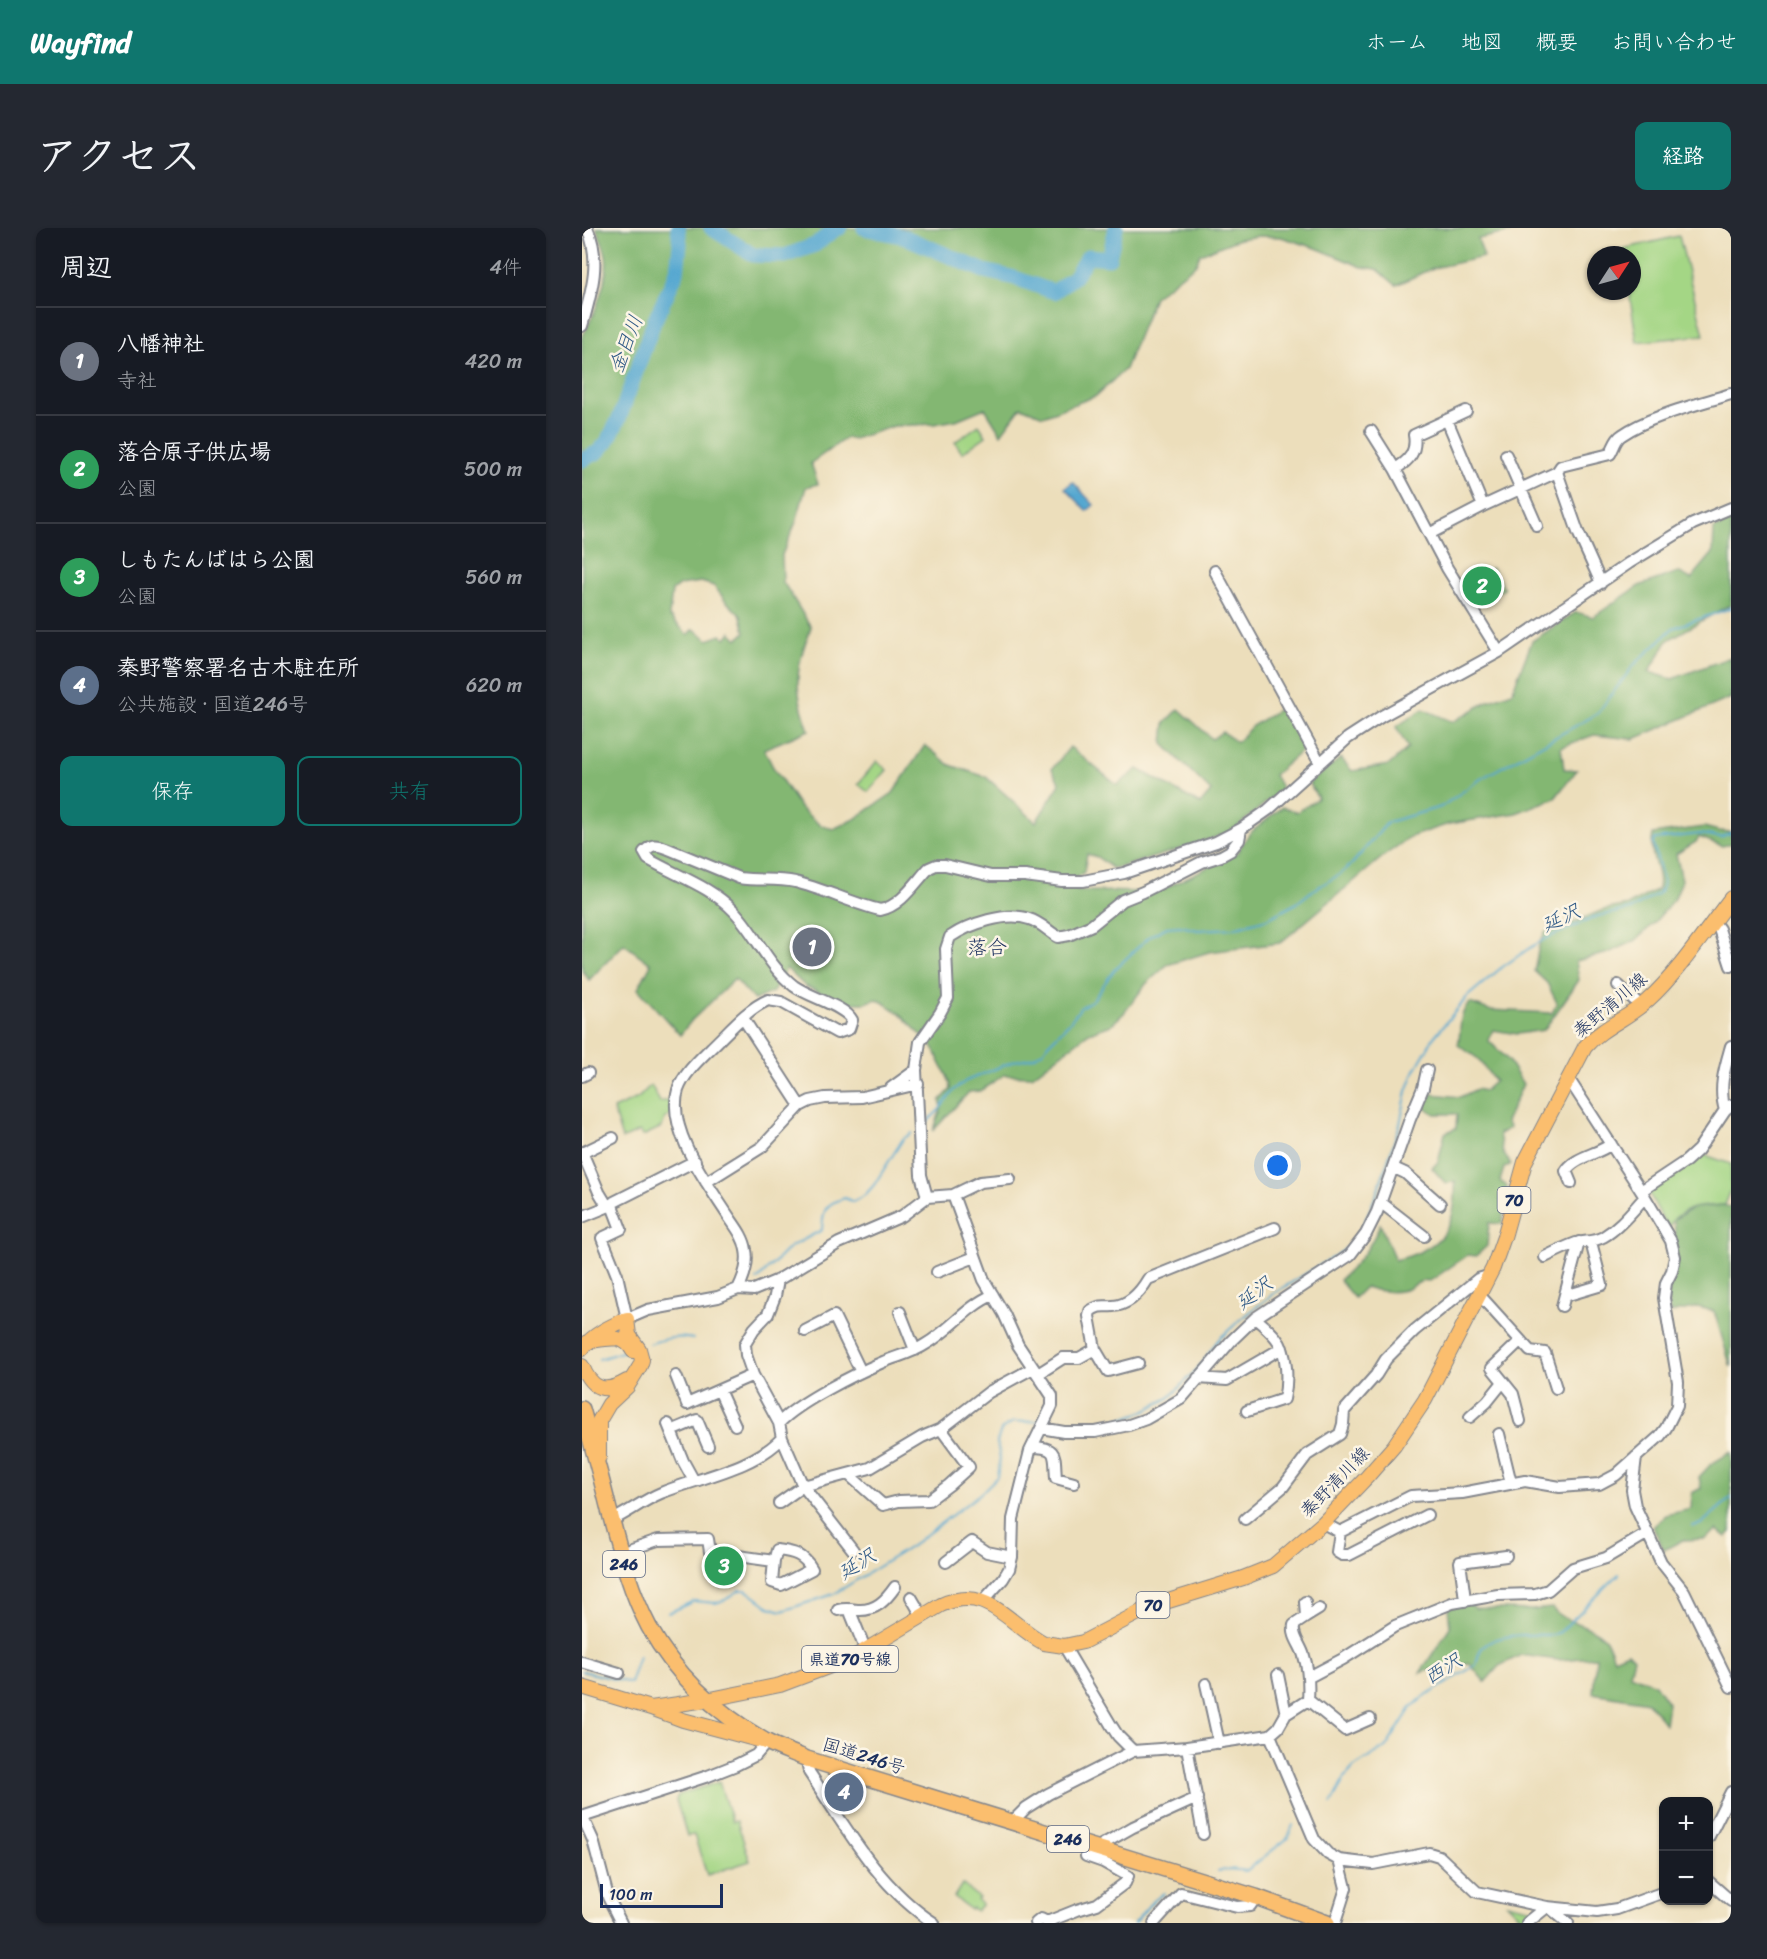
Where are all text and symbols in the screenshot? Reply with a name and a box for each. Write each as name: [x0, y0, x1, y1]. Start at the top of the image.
text: Wayfind: [30, 18, 131, 67]
text: ホーム: [1366, 23, 1428, 61]
text: 地図: [1461, 23, 1503, 61]
text: 概要: [1536, 23, 1578, 61]
text: お問い合わせ: [1611, 23, 1737, 61]
text: アクセス: [36, 119, 201, 193]
button: 経路: [1635, 122, 1731, 190]
text: 周辺: [60, 244, 112, 290]
north arrow: [1587, 246, 1641, 300]
text: 4件: [490, 250, 522, 285]
water label: 金目川: [599, 310, 653, 378]
text: 八幡神社: [117, 324, 205, 363]
text: 1: [75, 344, 84, 379]
text: 420 m: [465, 344, 522, 379]
text: 寺社: [117, 363, 157, 398]
text: 落合原子供広場: [117, 432, 271, 471]
text: 2: [74, 452, 85, 487]
text: 500 m: [464, 452, 522, 487]
text: 公園: [117, 471, 157, 506]
text: しもたんばはら公園: [117, 540, 315, 579]
text: 3: [74, 560, 85, 595]
text: 560 m: [465, 560, 522, 595]
pin: 2: [1462, 564, 1502, 608]
text: 公園: [117, 579, 157, 614]
text: 秦野警察署名古木駐在所: [117, 648, 359, 687]
text: 4: [73, 668, 86, 703]
text: 620 m: [466, 668, 522, 703]
text: 公共施設 · 国道246号: [117, 687, 308, 722]
button: 保存: [60, 756, 285, 826]
button: 共有: [297, 756, 522, 826]
water label: 延沢: [1535, 893, 1587, 942]
pin: 1: [792, 924, 832, 970]
district label: 落合: [967, 930, 1007, 965]
street label: 秦野清川線: [1565, 964, 1655, 1046]
your location: [1263, 1151, 1292, 1180]
road number: 70: [1498, 1187, 1530, 1213]
water label: 延沢: [1227, 1266, 1281, 1319]
street label: 秦野清川線: [1292, 1439, 1378, 1525]
water label: 延沢: [831, 1538, 884, 1589]
pin: 3: [704, 1544, 744, 1588]
road number: 246: [603, 1551, 645, 1577]
road number: 70: [1136, 1592, 1170, 1618]
water label: 西沢: [1417, 1643, 1470, 1694]
road number: 県道70号線: [802, 1646, 898, 1672]
street label: 国道246号: [818, 1728, 910, 1784]
pin: 4: [824, 1770, 864, 1814]
map controls: [1659, 1797, 1713, 1905]
button: +: [1659, 1797, 1713, 1851]
road number: 246: [1047, 1826, 1089, 1852]
button: −: [1659, 1851, 1713, 1905]
text: 100 m: [609, 1880, 653, 1909]
scale bar: [600, 1881, 723, 1908]

